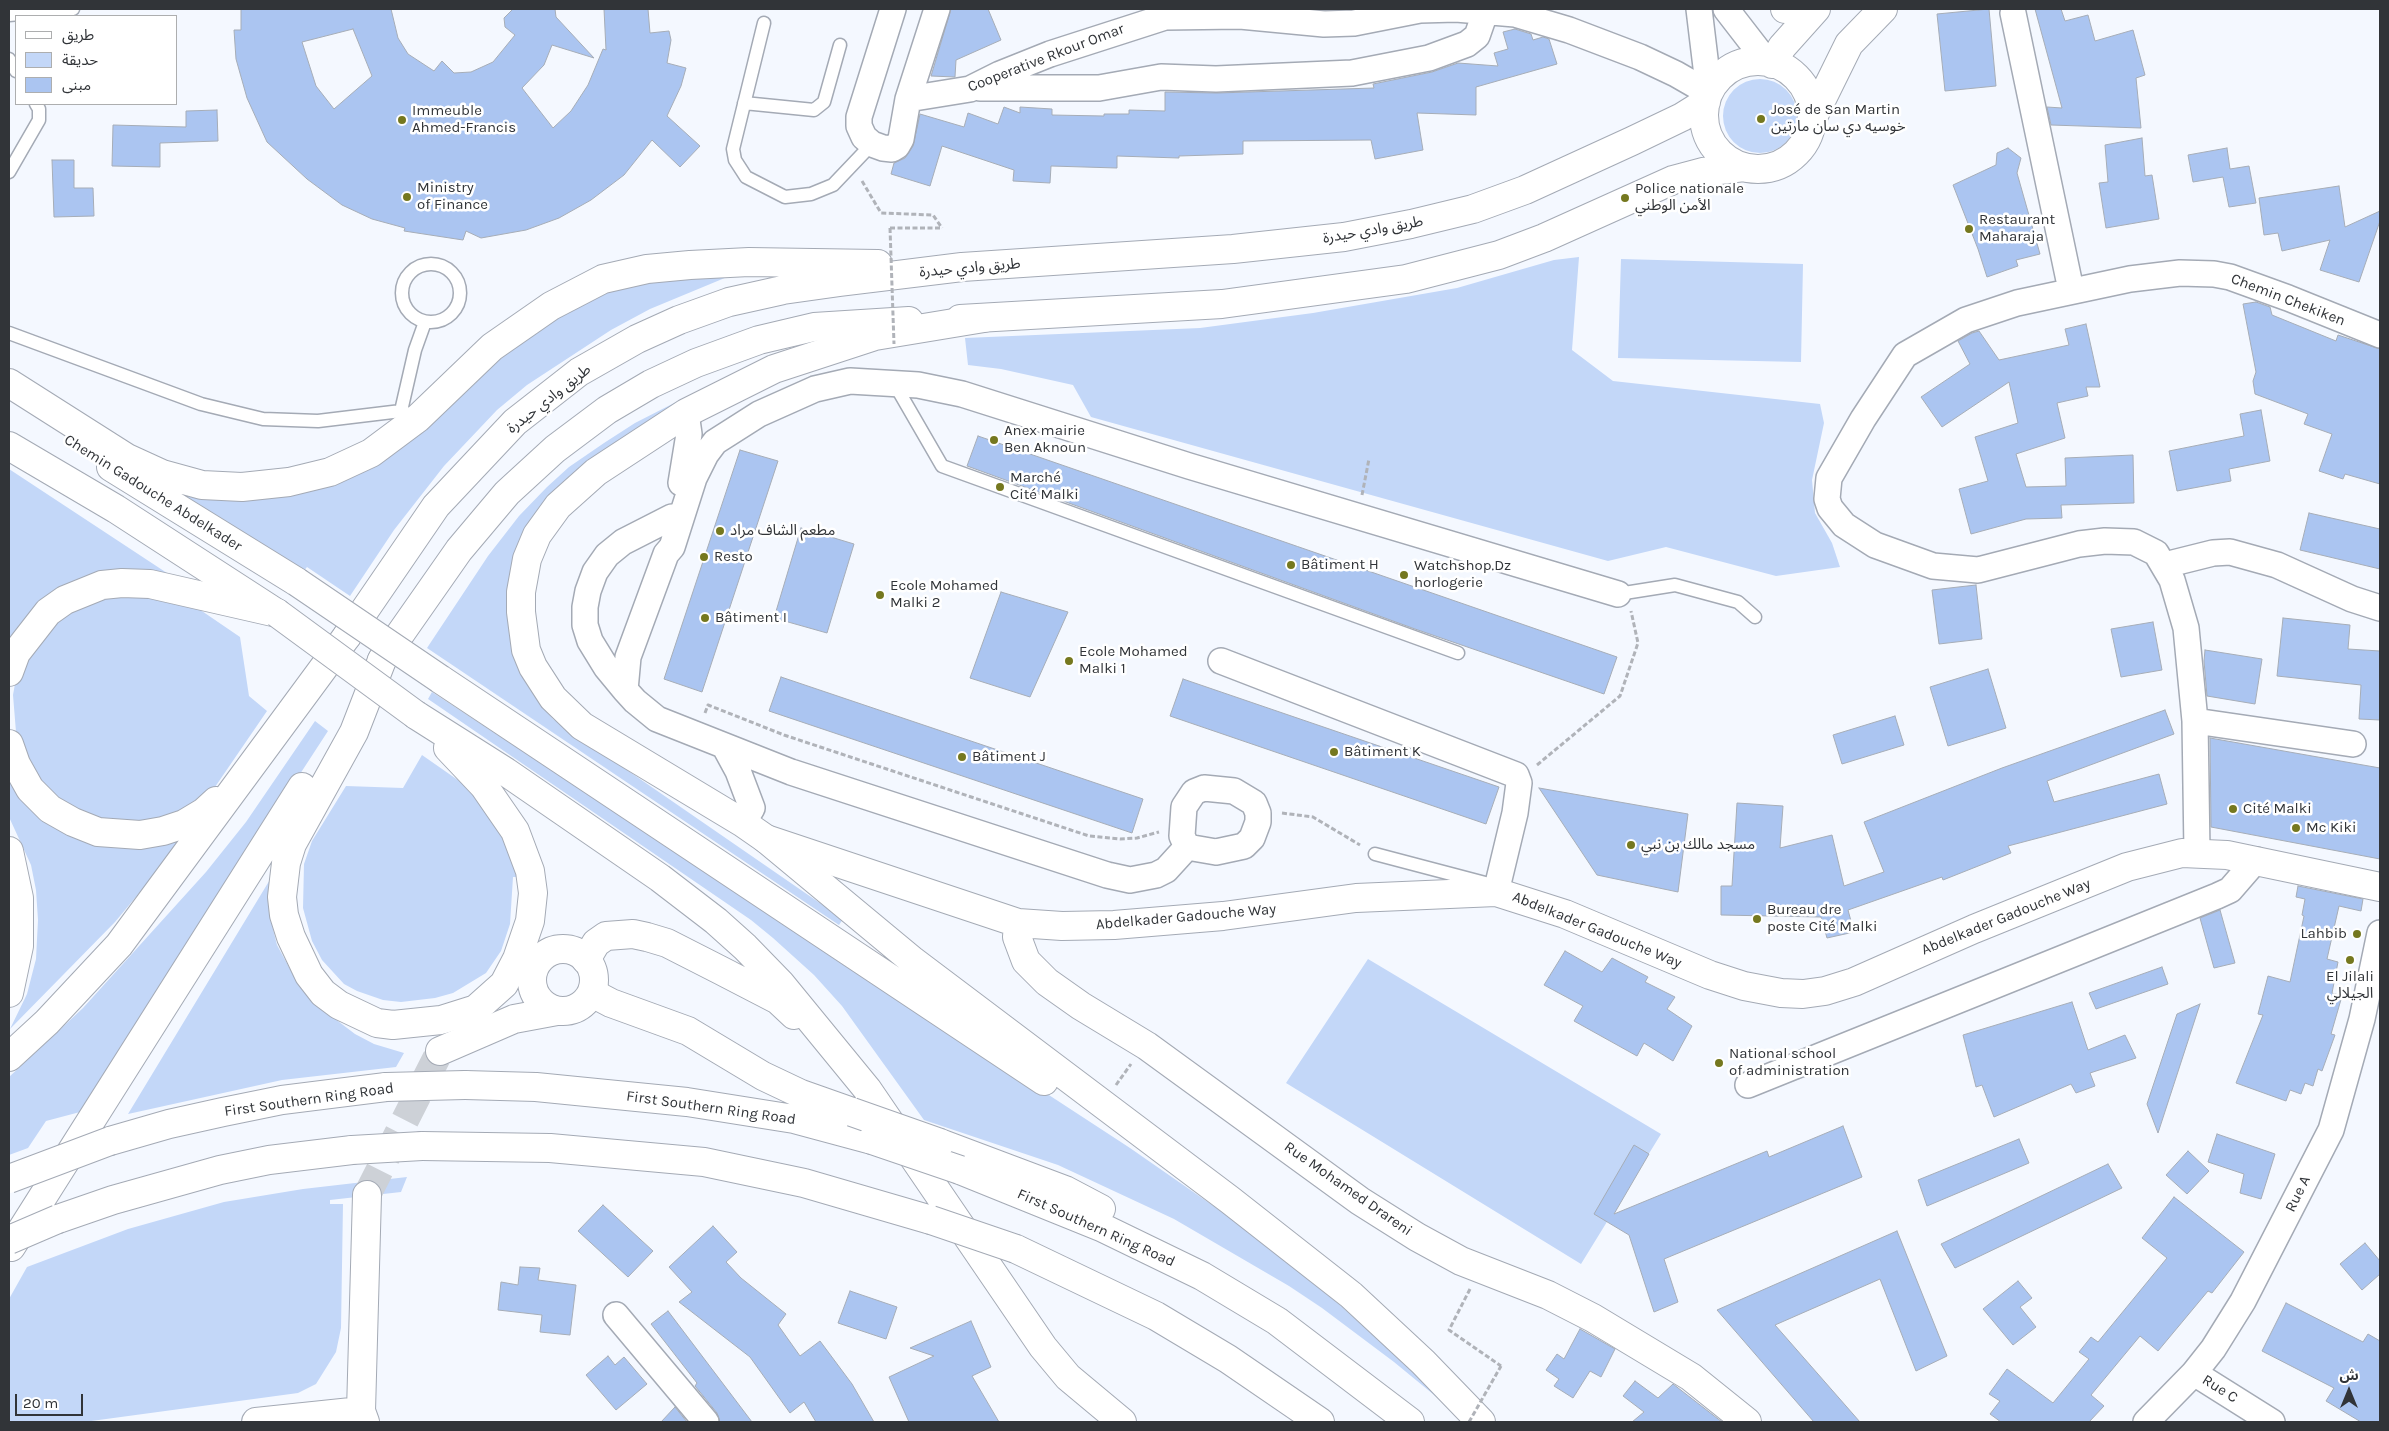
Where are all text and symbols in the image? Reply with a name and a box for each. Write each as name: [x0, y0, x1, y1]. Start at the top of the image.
legend: [15, 15, 178, 105]
street label: Cooperative Rkour Omar: [965, 20, 1127, 96]
text: طريق: [62, 26, 94, 44]
text: حديقة: [62, 51, 98, 69]
text: مبنى: [62, 76, 91, 94]
place label: José de San Martin خوسيه دي سان مارتين: [1771, 101, 1906, 136]
place label: Immeuble Ahmed-Francis: [412, 102, 516, 137]
marker: José de San Martin خوسيه دي سان مارتين: [1755, 113, 1767, 125]
marker: Immeuble Ahmed-Francis: [396, 114, 408, 126]
place label: Ministry of Finance: [417, 179, 488, 214]
place label: Police nationale الأمن الوطني: [1635, 180, 1744, 215]
marker: Ministry of Finance: [401, 191, 413, 203]
marker: Police nationale الأمن الوطني: [1619, 192, 1631, 204]
place label: Restaurant Maharaja: [1979, 211, 2055, 246]
street label: طريق وادي حيدرة: [1321, 212, 1425, 248]
marker: Restaurant Maharaja: [1963, 223, 1975, 235]
street label: طريق وادي حيدرة: [919, 255, 1021, 281]
street label: Chemin Chekiken: [2228, 270, 2348, 330]
street label: طريق وادي حيدرة: [503, 361, 595, 437]
place label: Anex mairie Ben Aknoun: [1004, 422, 1086, 457]
street label: Chemin Gadouche Abdelkader: [61, 431, 245, 555]
marker: Anex mairie Ben Aknoun: [988, 434, 1000, 446]
place label: Marché Cité Malki: [1010, 469, 1079, 504]
marker: Marché Cité Malki: [994, 481, 1006, 493]
place label: مطعم الشاف مراد: [730, 522, 835, 540]
marker: مطعم الشاف مراد: [714, 525, 726, 537]
place label: Resto: [714, 548, 753, 566]
marker: Resto: [698, 551, 710, 563]
place label: Bâtiment H: [1301, 556, 1379, 574]
place label: Watchshop.Dz horlogerie: [1414, 557, 1511, 592]
marker: Bâtiment H: [1285, 559, 1297, 571]
marker: Watchshop.Dz horlogerie: [1398, 569, 1410, 581]
place label: Ecole Mohamed Malki 2: [890, 577, 999, 612]
marker: Ecole Mohamed Malki 2: [874, 589, 886, 601]
place label: Bâtiment I: [715, 609, 787, 627]
marker: Bâtiment I: [699, 612, 711, 624]
place label: Ecole Mohamed Malki 1: [1079, 643, 1188, 678]
marker: Ecole Mohamed Malki 1: [1063, 655, 1075, 667]
place label: Bâtiment K: [1344, 743, 1421, 761]
marker: Bâtiment K: [1328, 746, 1340, 758]
place label: Bâtiment J: [972, 748, 1046, 766]
marker: Bâtiment J: [956, 751, 968, 763]
place label: Cité Malki: [2243, 800, 2312, 818]
marker: Cité Malki: [2227, 803, 2239, 815]
place label: Mc Kiki: [2306, 819, 2357, 837]
marker: Mc Kiki: [2290, 822, 2302, 834]
place label: مسجد مالك بن نبي: [1641, 836, 1755, 854]
marker: مسجد مالك بن نبي: [1625, 839, 1637, 851]
street label: Abdelkader Gadouche Way: [1919, 875, 2093, 959]
street label: Abdelkader Gadouche Way: [1510, 888, 1684, 972]
street label: Abdelkader Gadouche Way: [1095, 900, 1277, 934]
place label: Bureau dre poste Cité Malki: [1767, 901, 1877, 936]
marker: Bureau dre poste Cité Malki: [1751, 913, 1763, 925]
place label: Lahbib: [2300, 925, 2347, 943]
marker: Lahbib: [2351, 928, 2363, 940]
marker: El Jilali الجيلالي: [2344, 954, 2356, 966]
place label: El Jilali الجيلالي: [2326, 968, 2374, 1003]
place label: National school of administration: [1729, 1045, 1850, 1080]
marker: National school of administration: [1713, 1057, 1725, 1069]
street label: First Southern Ring Road: [223, 1079, 395, 1121]
street label: First Southern Ring Road: [625, 1087, 797, 1129]
street label: Rue Mohamed Drareni: [1281, 1138, 1415, 1240]
street label: Rue A: [2282, 1173, 2314, 1215]
street label: First Southern Ring Road: [1014, 1185, 1178, 1271]
north arrow: [2324, 1366, 2374, 1416]
text: ش: [2339, 1367, 2359, 1384]
street label: Rue C: [2199, 1371, 2241, 1407]
scale bar: [18, 1384, 85, 1416]
text: 20 m: [23, 1394, 58, 1412]

